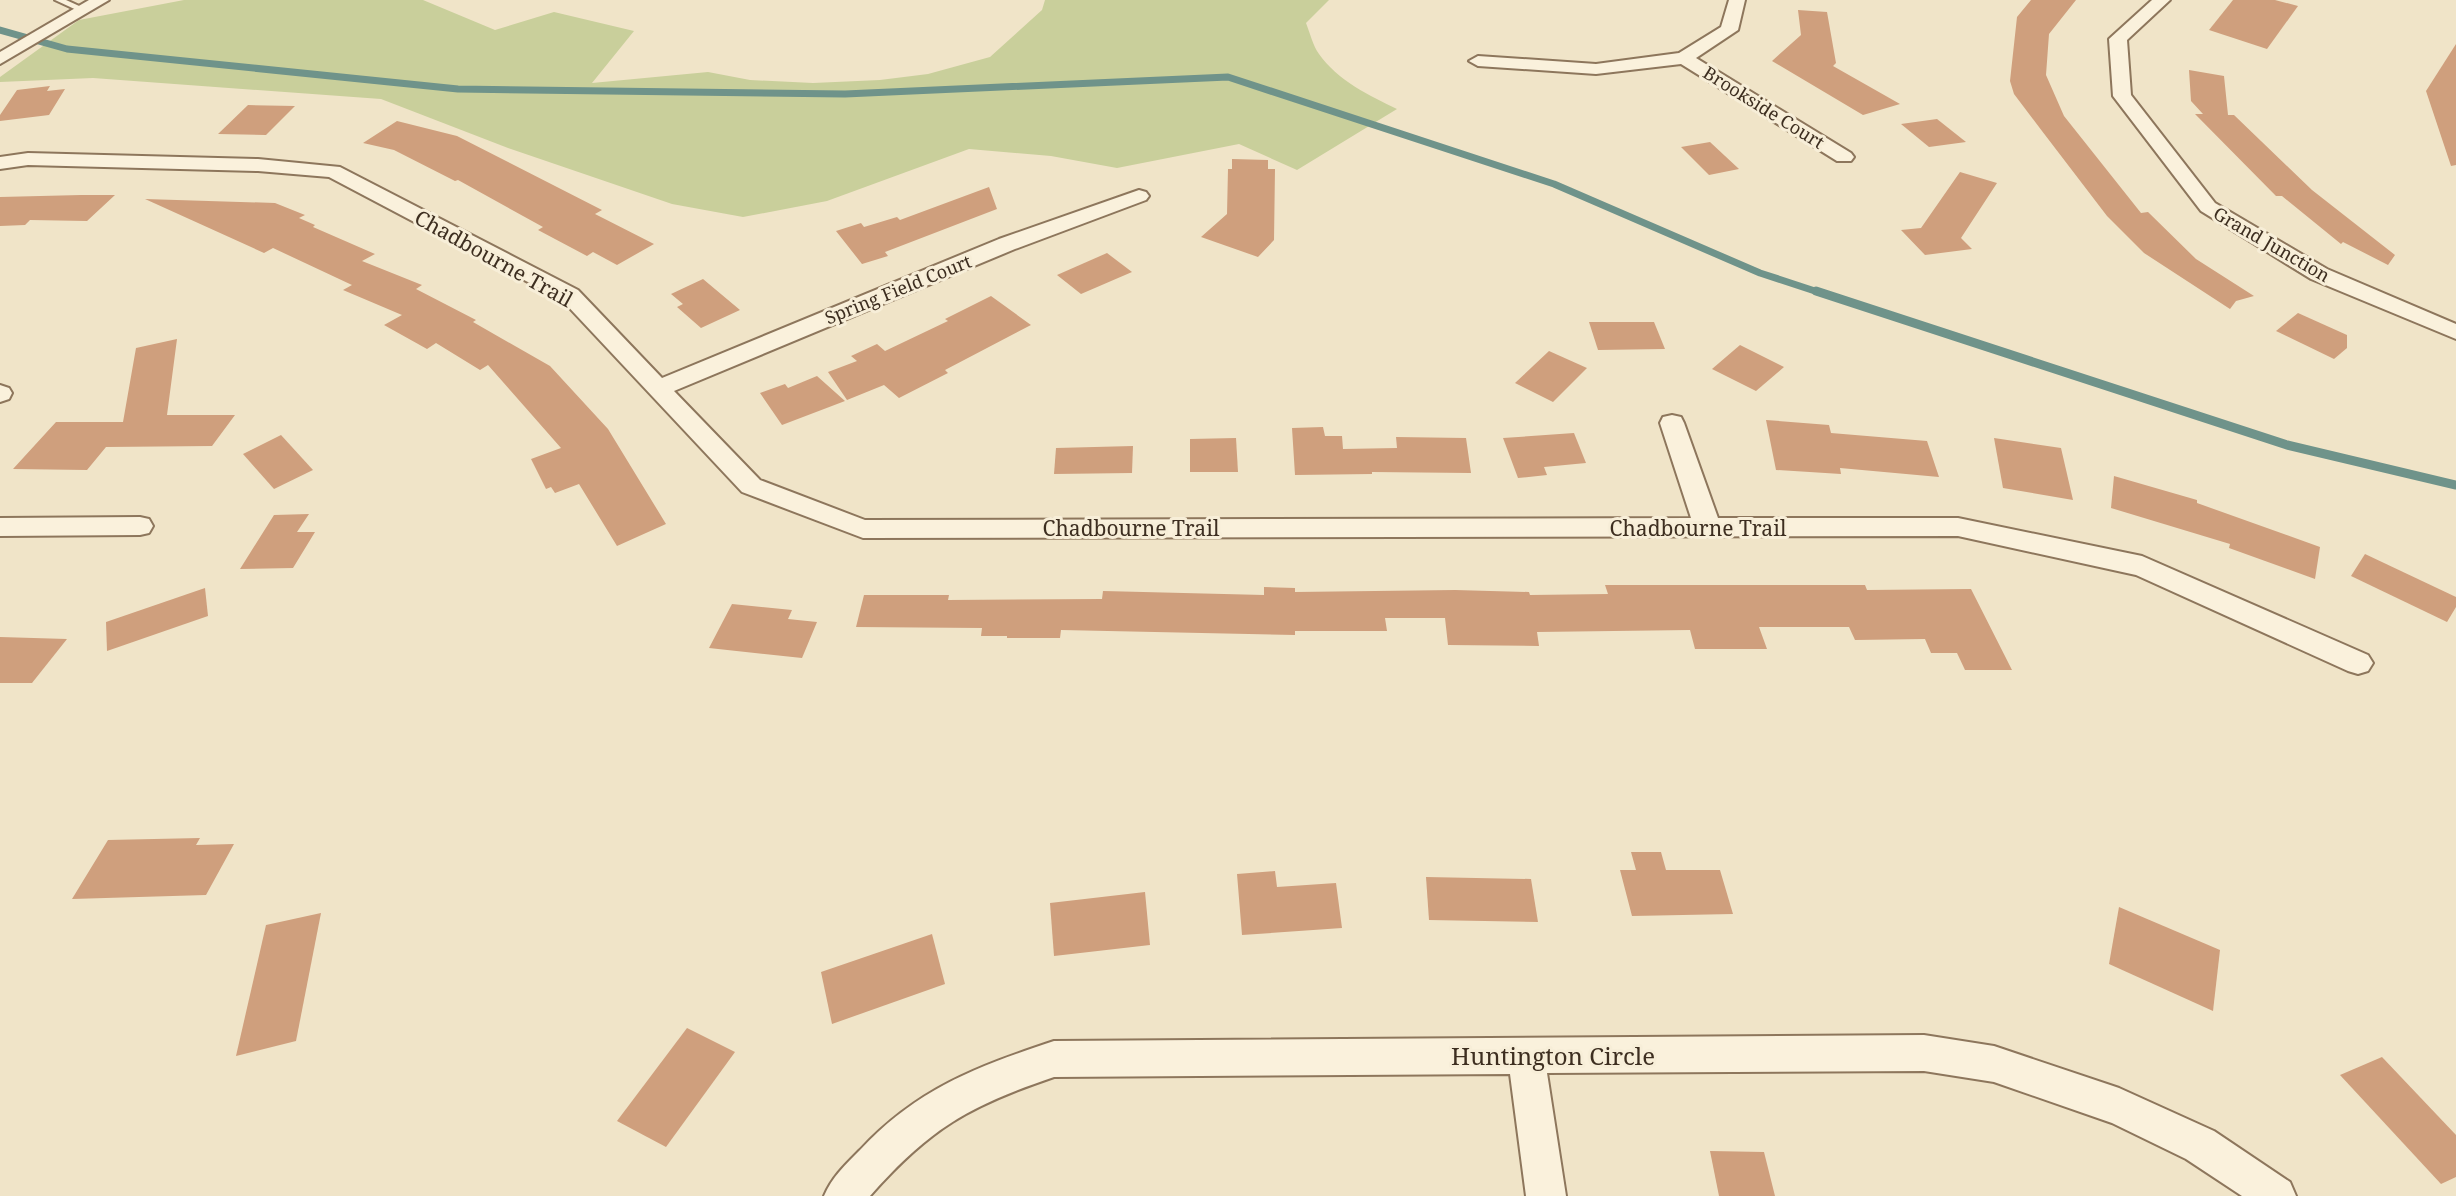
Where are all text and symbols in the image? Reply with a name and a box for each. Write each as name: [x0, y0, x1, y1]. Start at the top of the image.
street label: Brookside Court: [1699, 60, 1829, 154]
street label: Grand Junction: [2209, 201, 2335, 287]
street label: Chadbourne Trail: [410, 203, 579, 313]
street label: Spring Field Court: [821, 249, 975, 329]
street label: Chadbourne Trail: [1043, 514, 1220, 542]
street label: Chadbourne Trail: [1610, 514, 1787, 542]
street label: Huntington Circle: [1451, 1039, 1655, 1072]

